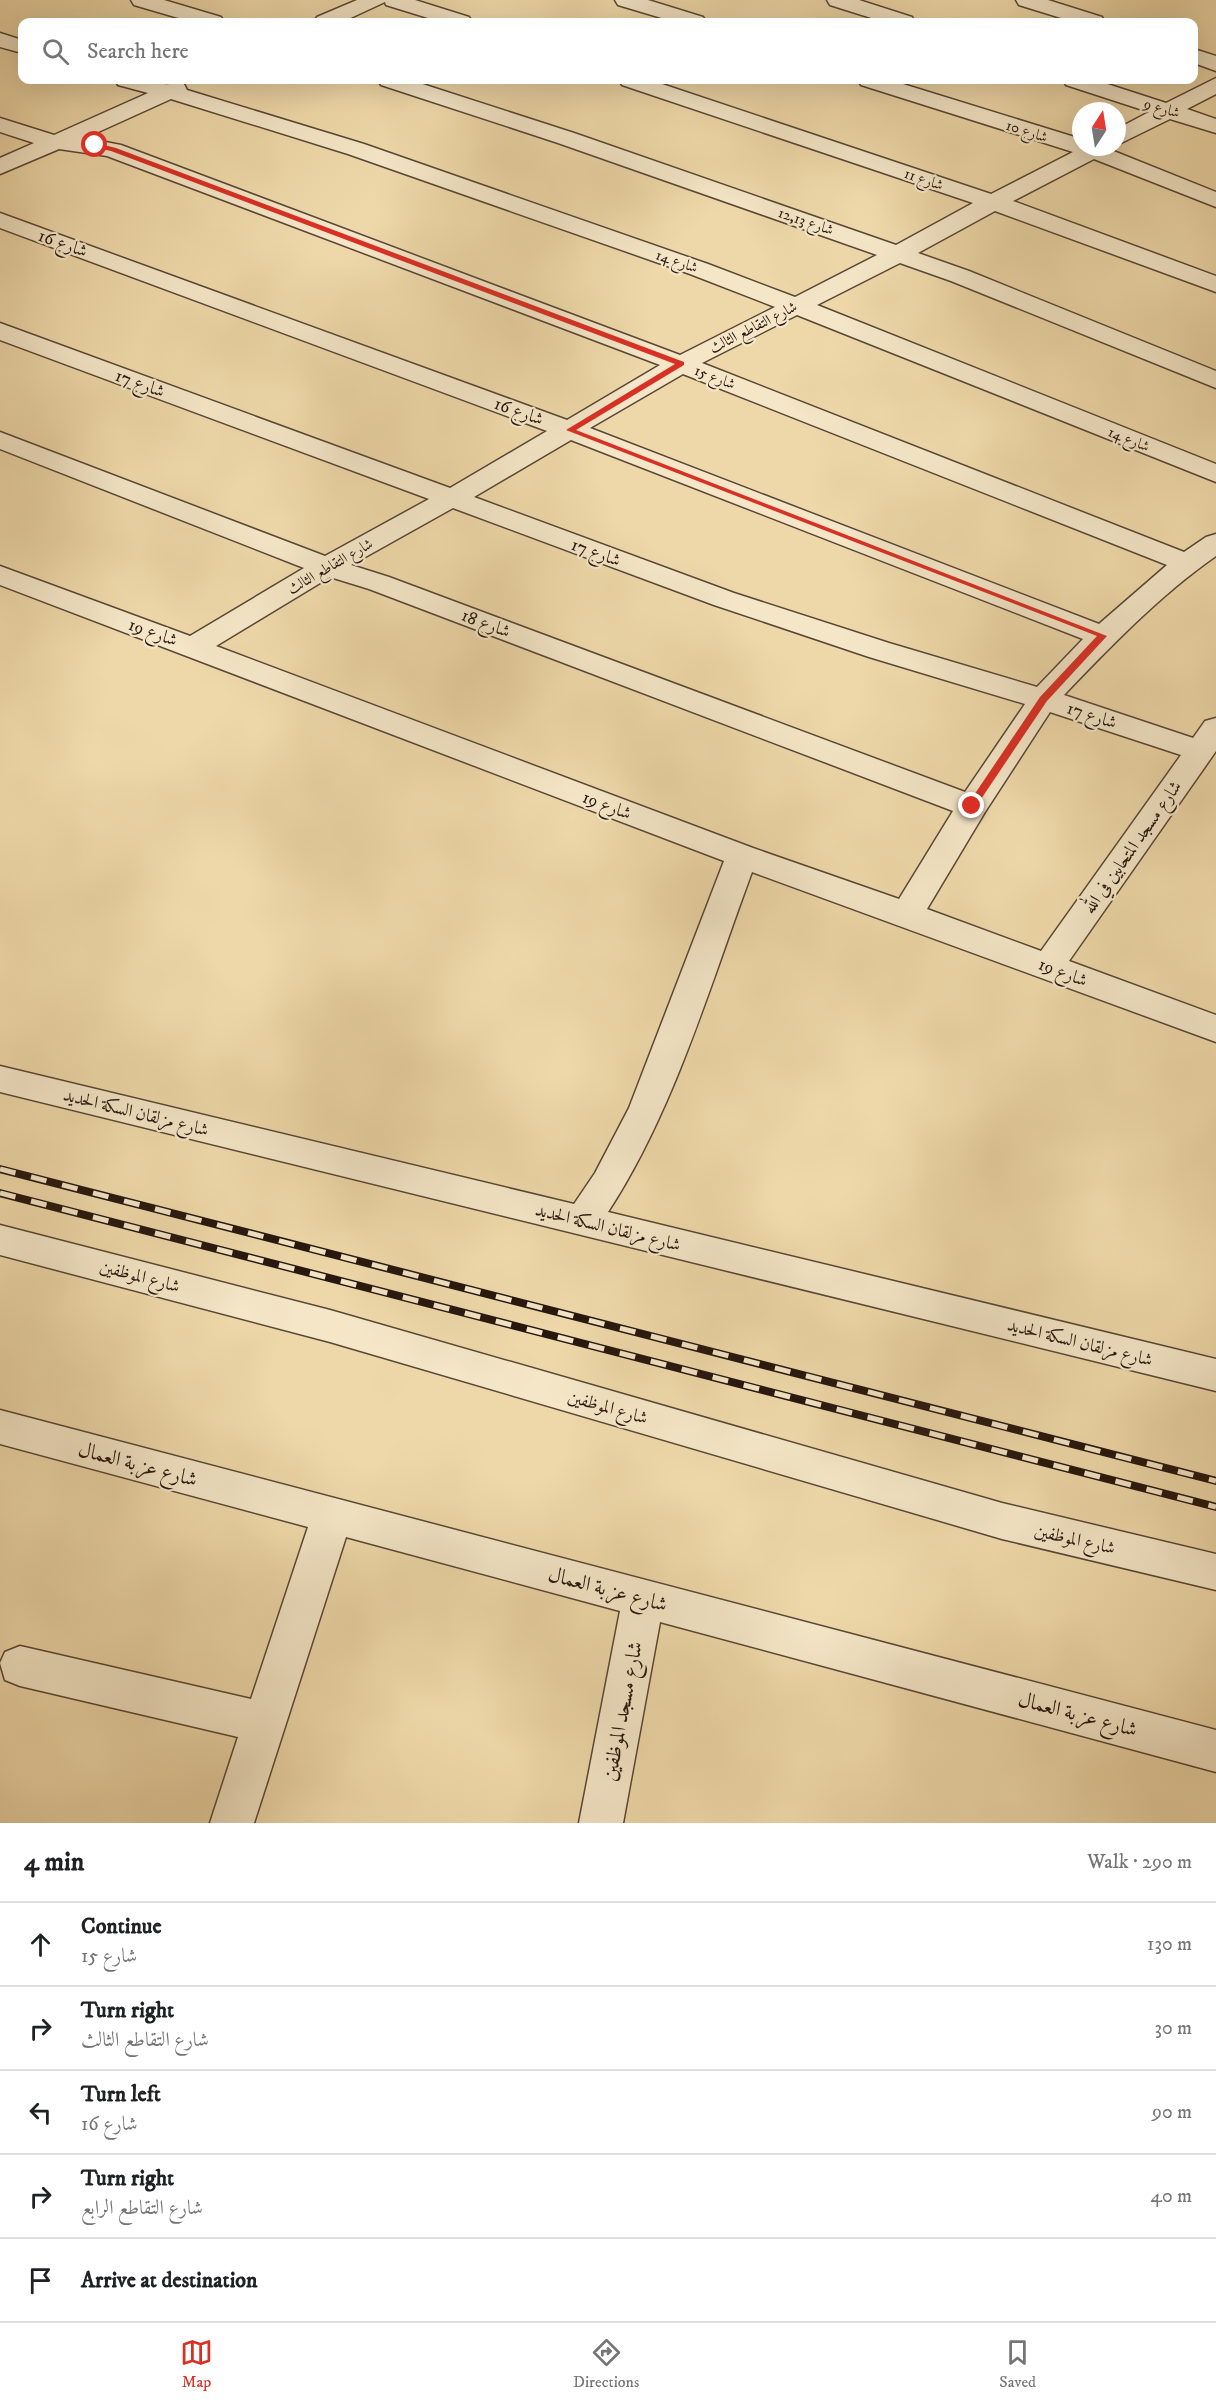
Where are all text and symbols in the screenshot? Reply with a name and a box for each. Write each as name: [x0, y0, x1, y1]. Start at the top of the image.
search box: [18, 18, 1198, 84]
icon: search: [39, 35, 72, 68]
text: Search here: [87, 38, 189, 65]
street label: شارع 9: [1140, 94, 1182, 126]
north arrow: [1072, 102, 1126, 156]
street label: شارع 10: [1003, 116, 1050, 150]
route start: [81, 131, 107, 157]
street label: شارع 11: [901, 164, 946, 198]
street label: شارع 12,13: [775, 203, 836, 243]
street label: شارع 16: [34, 225, 90, 266]
street label: شارع 14: [652, 245, 700, 280]
street label: شارع التقاطع الثالث: [706, 297, 802, 361]
street label: شارع 15: [691, 361, 738, 397]
street label: شارع 17: [111, 365, 167, 406]
street label: شارع 16: [490, 393, 546, 434]
street label: شارع 14: [1104, 423, 1153, 459]
street label: شارع التقاطع الثالث: [284, 534, 379, 602]
street label: شارع 17: [567, 534, 623, 575]
street label: شارع 18: [457, 605, 513, 646]
street label: شارع 19: [124, 614, 180, 655]
street label: شارع 17: [1063, 698, 1119, 737]
street label: شارع مسجد المتحابين في الله: [1075, 774, 1189, 920]
street label: شارع 19: [578, 787, 634, 828]
route end: [958, 792, 984, 818]
street label: شارع 19: [1034, 954, 1090, 995]
street label: شارع مزلقان السكة الحديد: [60, 1084, 211, 1145]
street label: شارع مزلقان السكة الحديد: [532, 1199, 683, 1260]
street label: شارع الموظفين: [96, 1256, 182, 1301]
street label: شارع مزلقان السكة الحديد: [1004, 1314, 1155, 1375]
street label: شارع الموظفين: [564, 1386, 650, 1433]
street label: شارع عزبة العمال: [74, 1437, 200, 1497]
street label: شارع الموظفين: [1032, 1520, 1117, 1563]
street label: شارع عزبة العمال: [544, 1562, 670, 1622]
street label: شارع مسجد الموظفين: [597, 1639, 653, 1784]
street label: شارع عزبة العمال: [1014, 1687, 1140, 1747]
text: 4 min: [24, 1846, 84, 1879]
text: Walk · 290 m: [1087, 1850, 1192, 1875]
text: Continue: [81, 1913, 162, 1940]
icon: ahead: [24, 1928, 57, 1961]
text: 130 m: [1147, 1932, 1192, 1957]
text: شارع 15: [81, 1944, 137, 1969]
text: Turn right: [81, 1997, 174, 2024]
icon: right: [24, 2012, 57, 2045]
text: 30 m: [1154, 2016, 1192, 2041]
text: شارع التقاطع الثالث: [81, 2028, 209, 2053]
text: Turn left: [81, 2081, 161, 2108]
icon: left: [24, 2096, 57, 2129]
text: 90 m: [1152, 2100, 1192, 2125]
text: شارع 16: [81, 2112, 138, 2137]
text: Turn right: [81, 2165, 174, 2192]
icon: right: [24, 2180, 57, 2213]
text: 40 m: [1150, 2184, 1192, 2209]
text: شارع التقاطع الرابع: [81, 2196, 203, 2221]
icon: arrive: [24, 2264, 57, 2297]
text: Arrive at destination: [81, 2267, 258, 2294]
tab: Map: [180, 2336, 213, 2392]
tab: Directions: [573, 2336, 639, 2392]
tab: Saved: [999, 2336, 1036, 2392]

